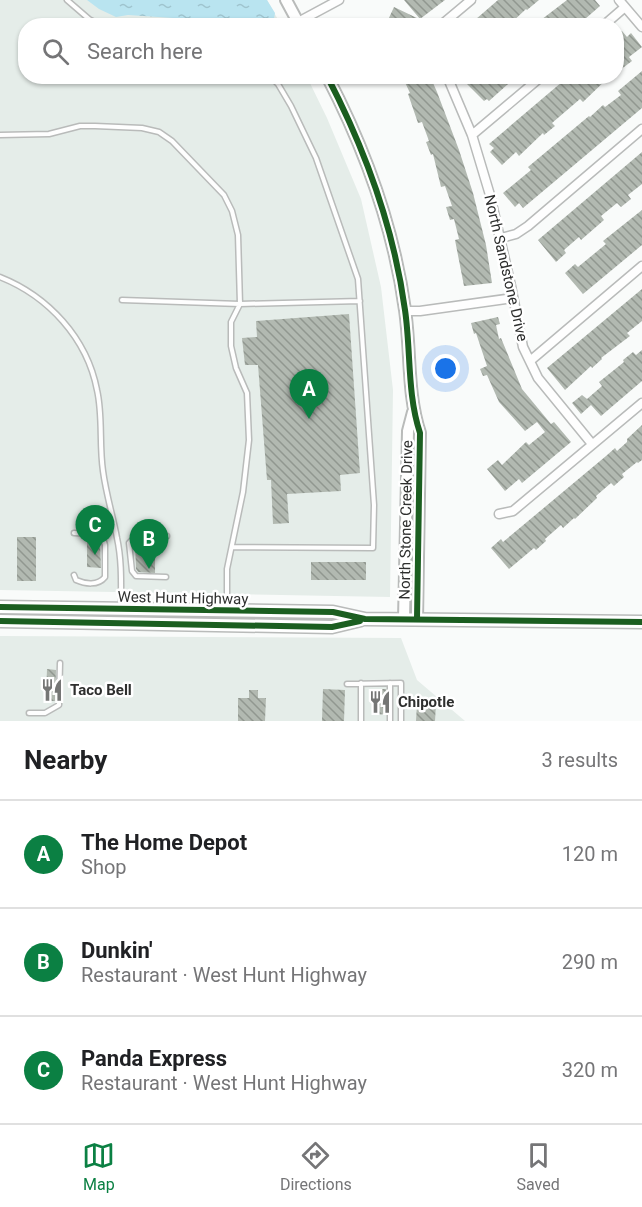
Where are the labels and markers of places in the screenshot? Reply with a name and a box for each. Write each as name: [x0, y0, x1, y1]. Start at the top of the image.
pin: A: [290, 370, 328, 419]
pin: C: [76, 506, 115, 555]
pin: B: [130, 520, 168, 569]
restaurant icon: Taco Bell: [39, 677, 65, 703]
place label: Taco Bell: [70, 681, 132, 699]
restaurant icon: Chipotle: [367, 689, 393, 715]
place label: Chipotle: [398, 693, 454, 711]

